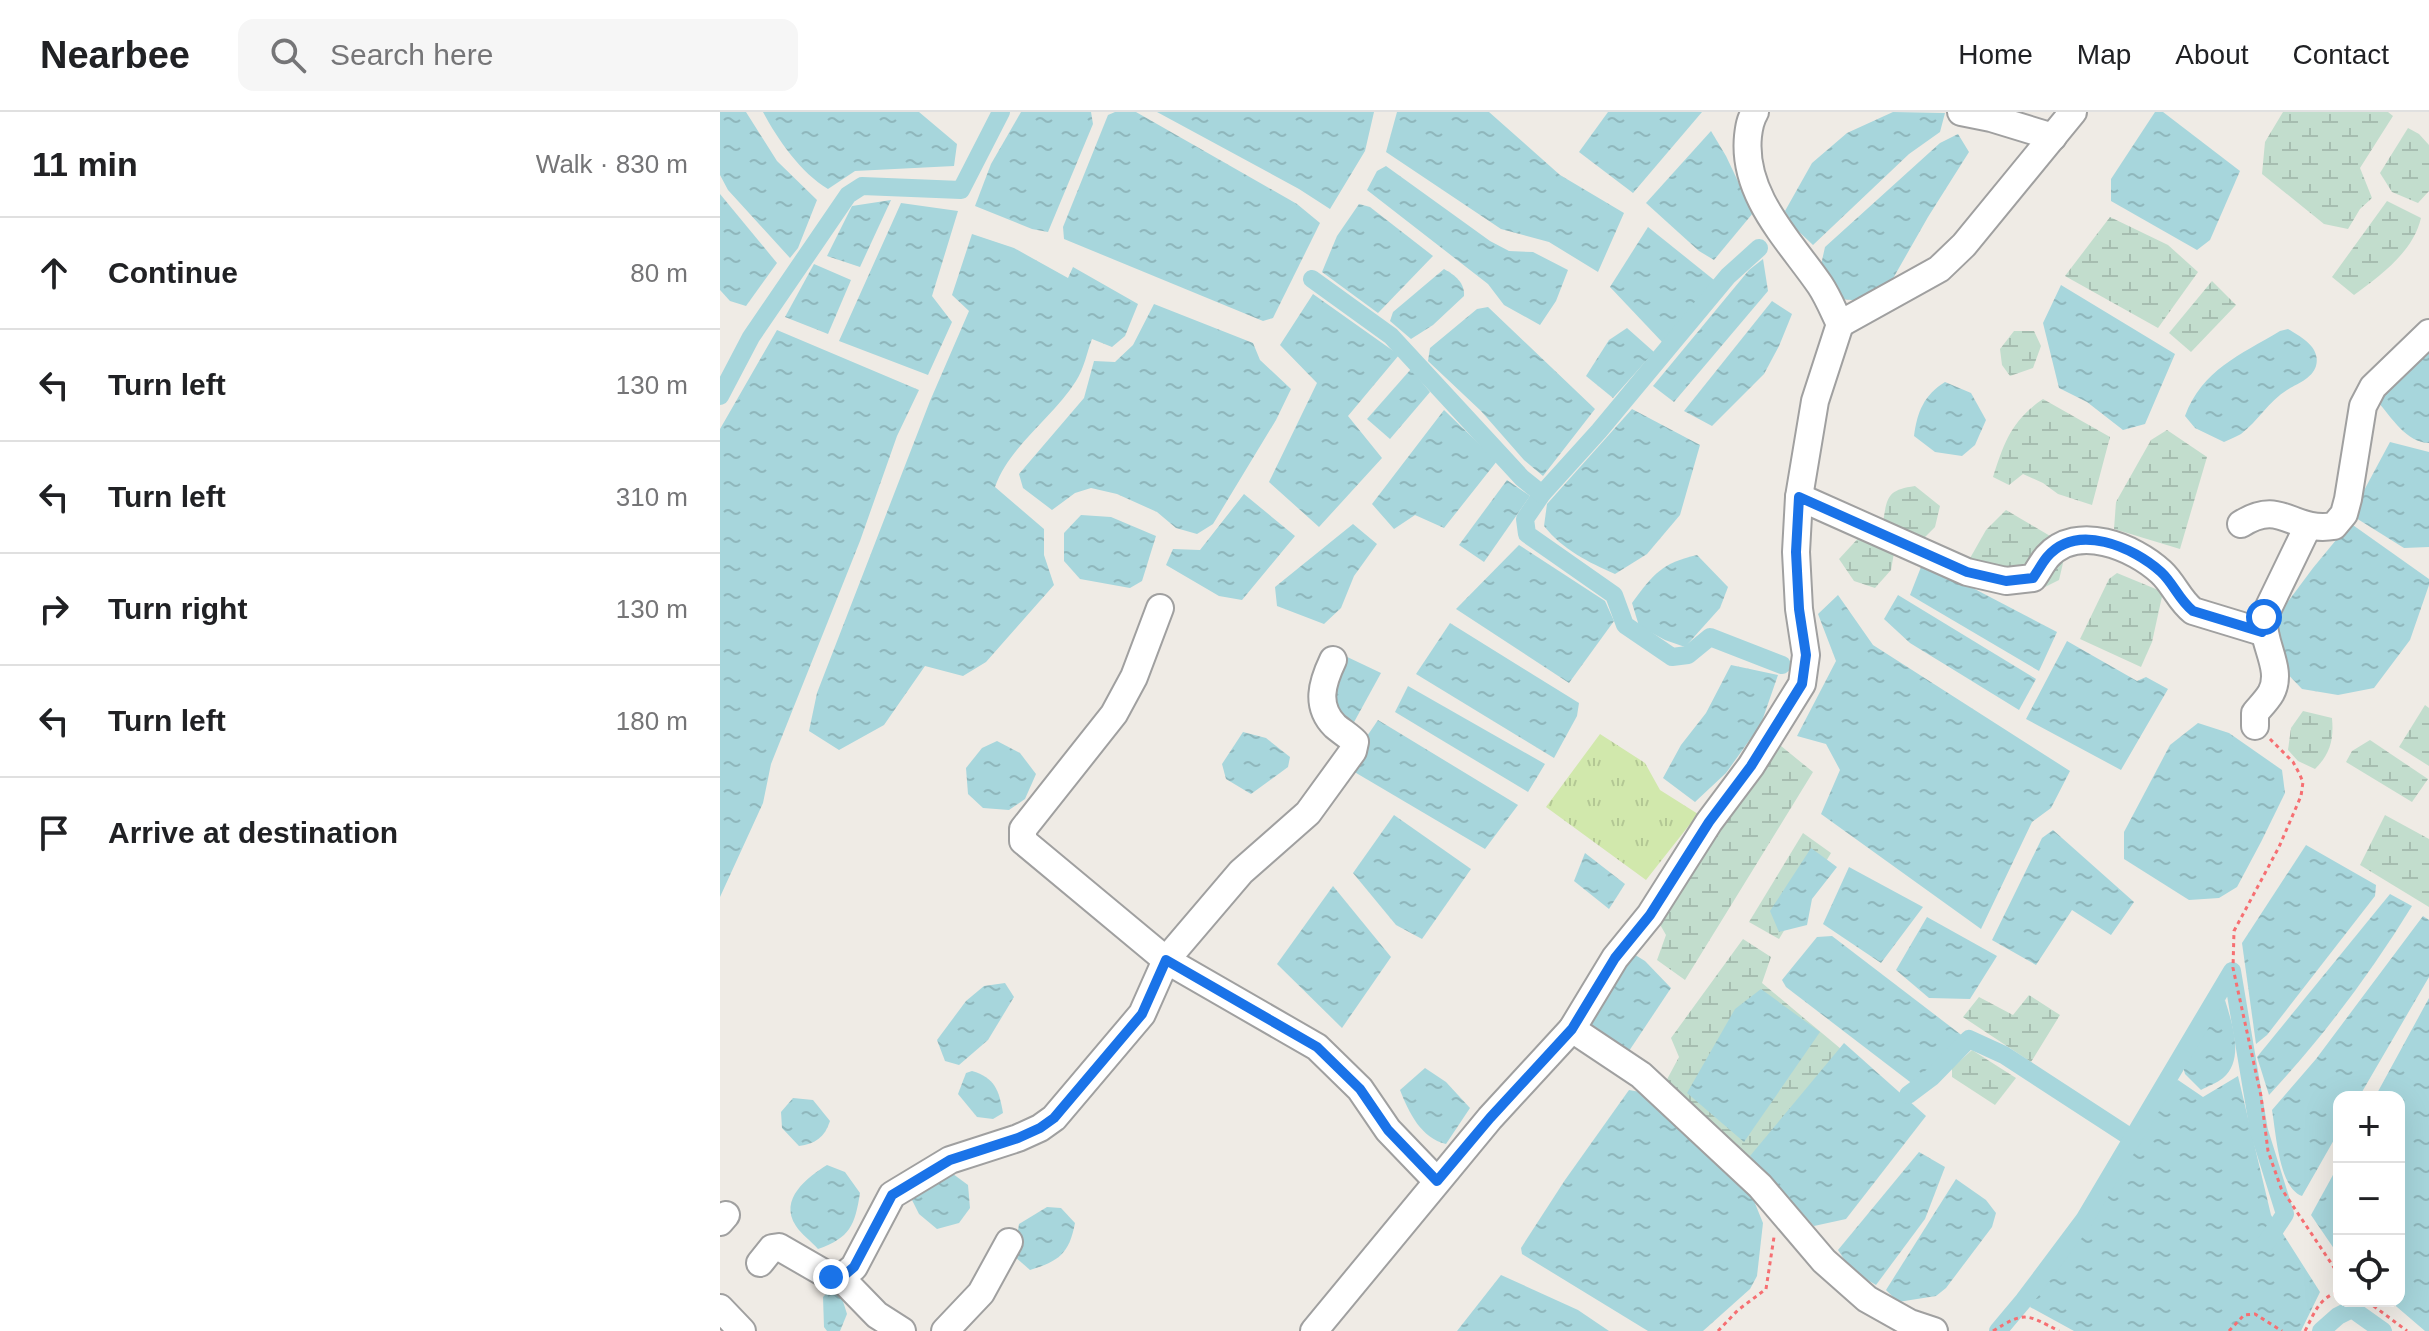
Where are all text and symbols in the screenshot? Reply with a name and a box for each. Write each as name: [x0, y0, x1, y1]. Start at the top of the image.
search box: [238, 19, 798, 91]
icon: search: [266, 33, 310, 77]
text: Nearbee: [40, 34, 190, 76]
text: Search here: [330, 38, 493, 71]
text: Home: [1958, 39, 2033, 70]
text: Map: [2077, 39, 2131, 70]
text: About: [2175, 39, 2249, 70]
text: Contact: [2293, 39, 2389, 70]
text: 11 min: [32, 145, 138, 183]
text: Walk · 830 m: [536, 149, 688, 179]
icon: ahead: [32, 251, 76, 295]
text: Continue: [108, 256, 238, 289]
text: 80 m: [630, 258, 688, 288]
icon: left: [32, 363, 76, 407]
text: Turn left: [108, 368, 226, 401]
text: 130 m: [616, 370, 688, 400]
icon: left: [32, 475, 76, 519]
text: Turn left: [108, 480, 226, 513]
text: 310 m: [616, 482, 688, 512]
icon: right: [32, 587, 76, 631]
text: Turn right: [108, 592, 247, 625]
text: 130 m: [616, 594, 688, 624]
route start: [2246, 599, 2282, 635]
icon: left: [32, 699, 76, 743]
text: Turn left: [108, 704, 226, 737]
text: 180 m: [616, 706, 688, 736]
icon: arrive: [32, 811, 76, 855]
text: Arrive at destination: [108, 816, 398, 849]
map controls: [2333, 1091, 2405, 1307]
button: +: [2333, 1091, 2405, 1163]
button: −: [2333, 1163, 2405, 1235]
button: locate: [2333, 1235, 2405, 1307]
route end: [813, 1259, 849, 1295]

